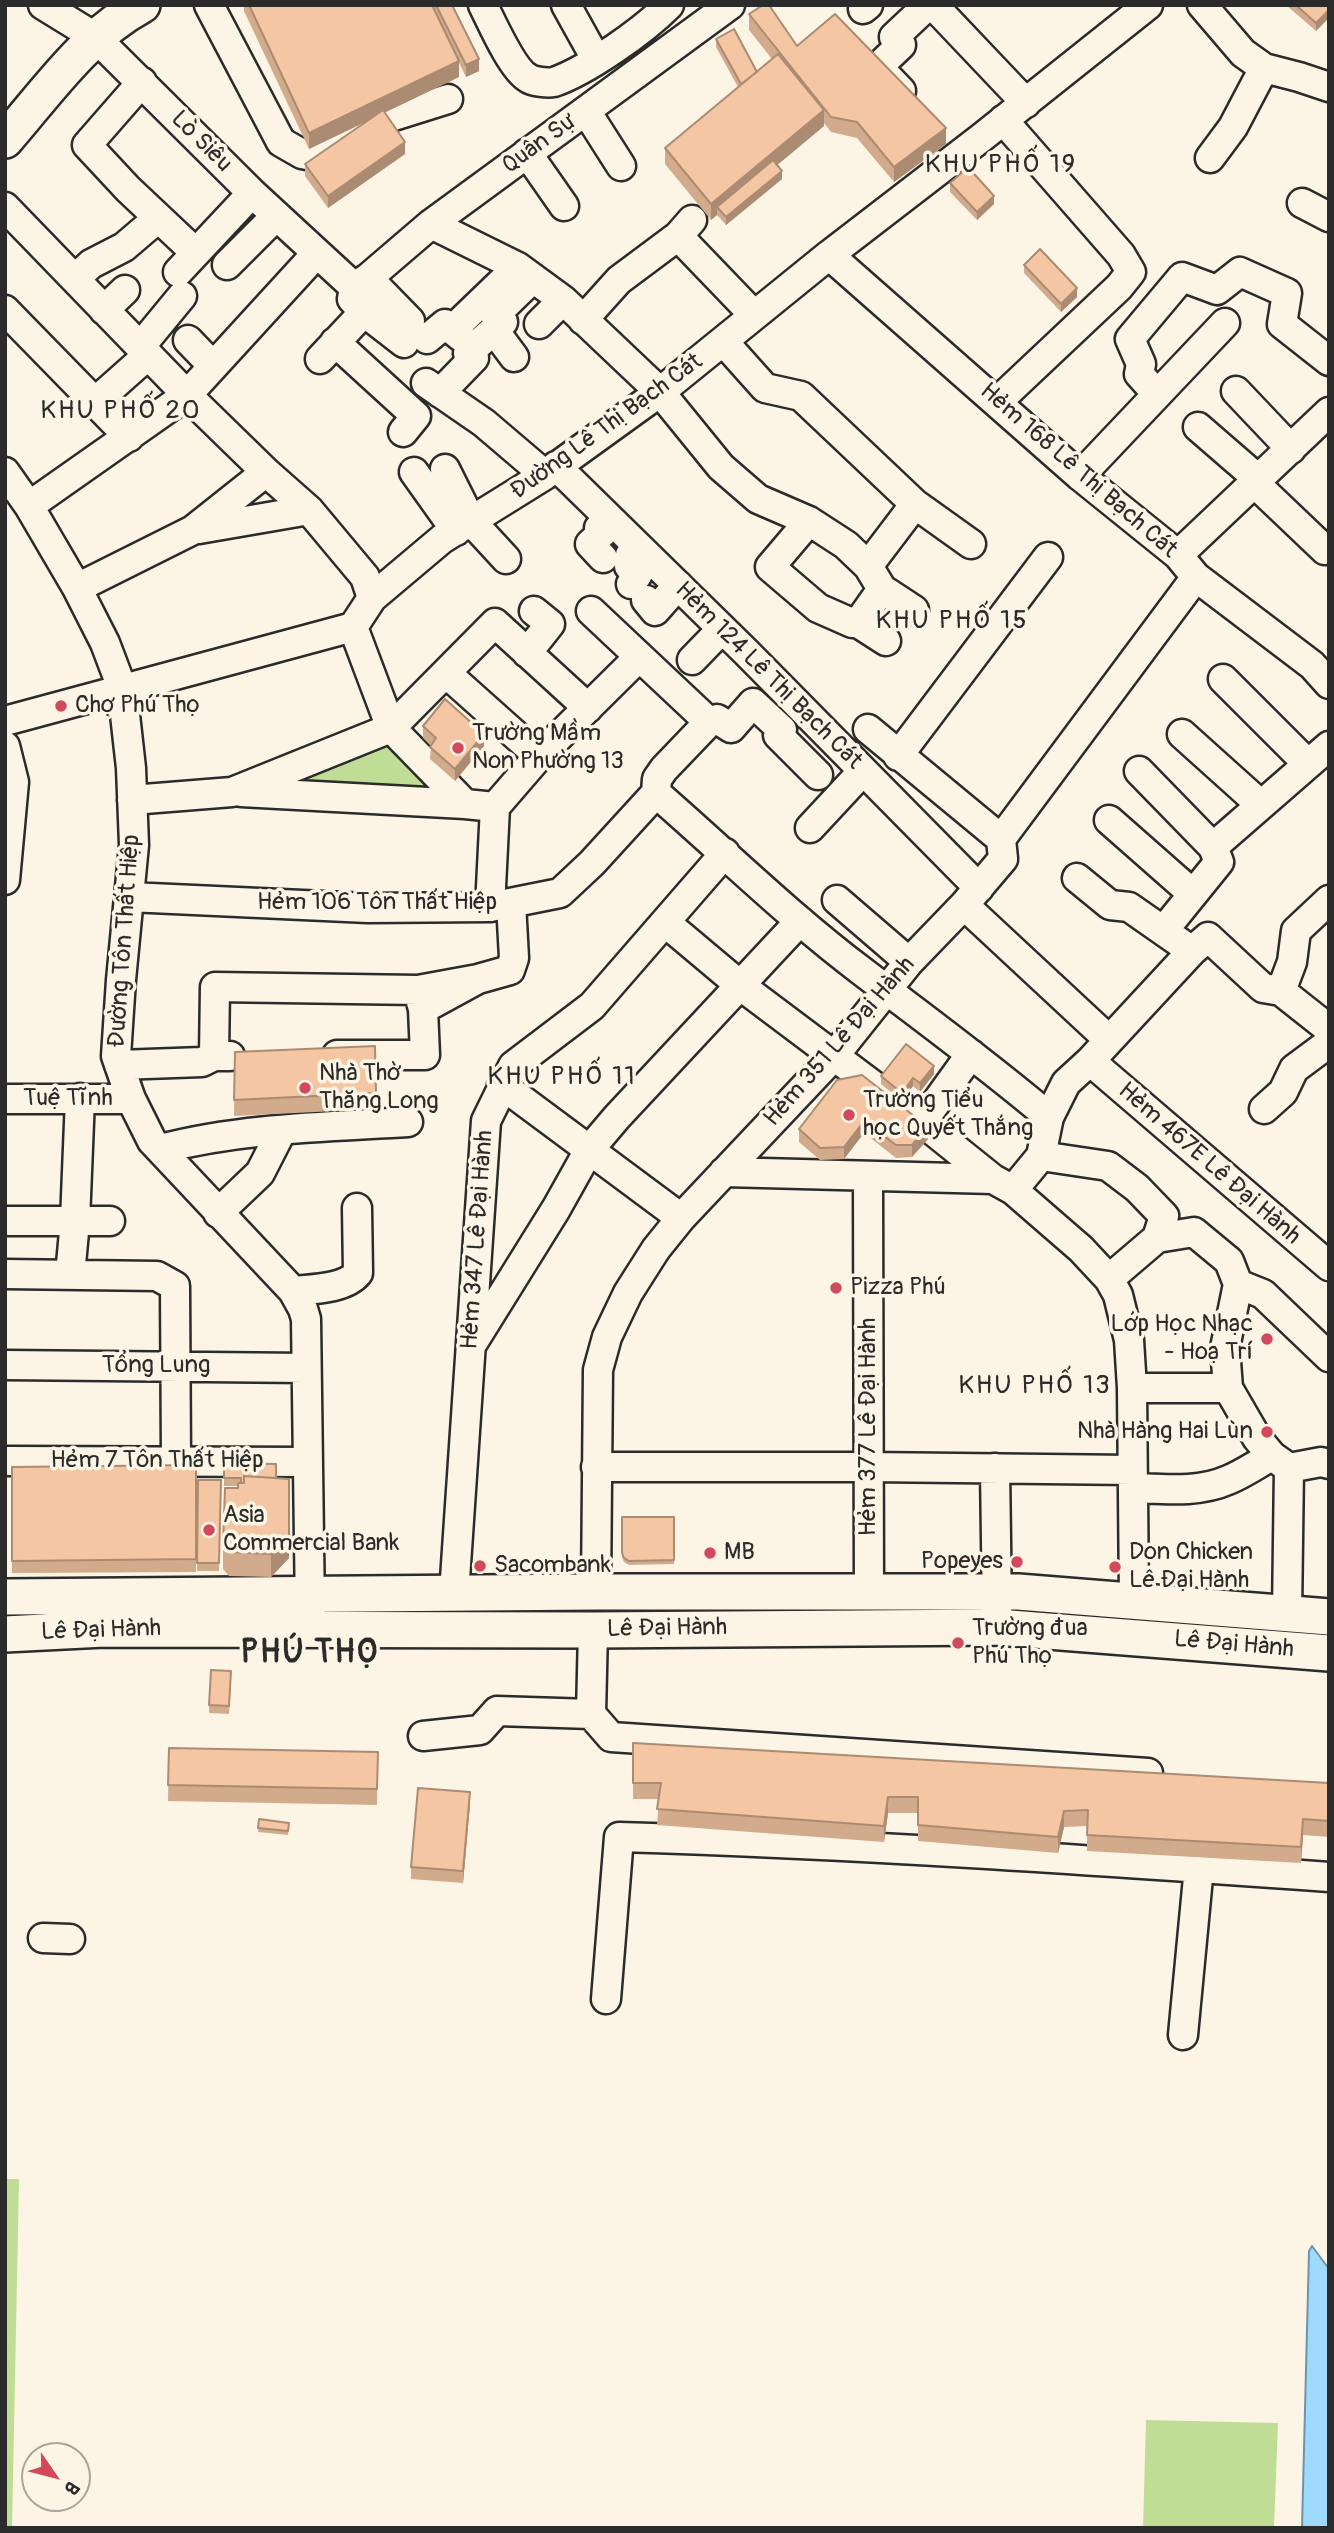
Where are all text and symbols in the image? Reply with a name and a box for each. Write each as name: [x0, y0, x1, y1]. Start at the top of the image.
street label: Lò Siêu: [164, 105, 238, 179]
street label: Quân Sự: [497, 107, 583, 181]
district label: KHU PHỐ 19: [926, 149, 1076, 181]
street label: Đường Lê Thị Bạch Cát: [505, 348, 709, 506]
street label: Hẻm 168 Lê Thị Bạch Cát: [973, 377, 1183, 565]
district label: KHU PHỐ 20: [42, 395, 200, 427]
street label: Hẻm 124 Lê Thị Bạch Cát: [668, 576, 868, 776]
district label: KHU PHỐ 15: [877, 605, 1027, 637]
place label: Chợ Phú Thọ: [75, 692, 201, 720]
marker: Chợ Phú Thọ: [53, 698, 69, 714]
place label: Trường Mầm Non Phường 13: [472, 720, 624, 776]
marker: Trường Mầm Non Phường 13: [450, 740, 466, 756]
street label: Đường Tôn Thất Hiệp: [103, 833, 147, 1049]
street label: Hẻm 106 Tôn Thất Hiệp: [257, 889, 497, 917]
street label: Hẻm 351 Lê Đại Hành: [758, 951, 922, 1133]
place label: Nhà Thờ Thăng Long: [319, 1060, 439, 1116]
district label: KHU PHỐ 11: [489, 1061, 635, 1093]
street label: Hẻm 467E Lê Đại Hành: [1112, 1077, 1306, 1251]
marker: Nhà Thờ Thăng Long: [297, 1080, 313, 1096]
street label: Tuệ Tĩnh: [23, 1085, 113, 1113]
place label: Trường Tiểu học Quyết Thắng: [863, 1087, 1033, 1143]
marker: Trường Tiểu học Quyết Thắng: [841, 1107, 857, 1123]
street label: Hẻm 347 Lê Đại Hành: [456, 1129, 500, 1351]
place label: Pizza Phú: [850, 1274, 946, 1302]
marker: Pizza Phú: [828, 1280, 844, 1296]
place label: Lớp Học Nhạc - Hoạ Trí: [1111, 1311, 1253, 1367]
street label: Hẻm 377 Lê Đại Hành: [855, 1318, 883, 1536]
marker: Lớp Học Nhạc - Hoạ Trí: [1259, 1331, 1275, 1347]
street label: Tổng Lung: [102, 1352, 210, 1380]
district label: KHU PHỐ 13: [959, 1370, 1111, 1402]
place label: Nhà Hàng Hai Lùn: [1077, 1418, 1253, 1446]
marker: Nhà Hàng Hai Lùn: [1259, 1424, 1275, 1440]
street label: Hẻm 7 Tôn Thất Hiệp: [51, 1447, 263, 1475]
place label: Asia Commercial Bank: [223, 1502, 399, 1558]
marker: Asia Commercial Bank: [201, 1522, 217, 1538]
place label: MB: [724, 1539, 755, 1567]
place label: Don Chicken Lê Đại Hành: [1129, 1539, 1253, 1595]
marker: MB: [702, 1545, 718, 1561]
place label: Popeyes: [921, 1548, 1003, 1576]
place label: Sacombank: [494, 1552, 611, 1580]
marker: Popeyes: [1009, 1554, 1025, 1570]
marker: Sacombank: [472, 1558, 488, 1574]
marker: Don Chicken Lê Đại Hành: [1107, 1559, 1123, 1575]
street label: Lê Đại Hành: [607, 1614, 727, 1644]
street label: Lê Đại Hành: [40, 1615, 162, 1647]
place label: Trường đua Phú Thọ: [972, 1615, 1088, 1671]
street label: Lê Đại Hành: [1173, 1625, 1295, 1665]
district label: PHÚ THỌ: [241, 1635, 379, 1673]
marker: Trường đua Phú Thọ: [950, 1635, 966, 1651]
north arrow: [21, 2442, 91, 2512]
text: B: [59, 2477, 84, 2499]

